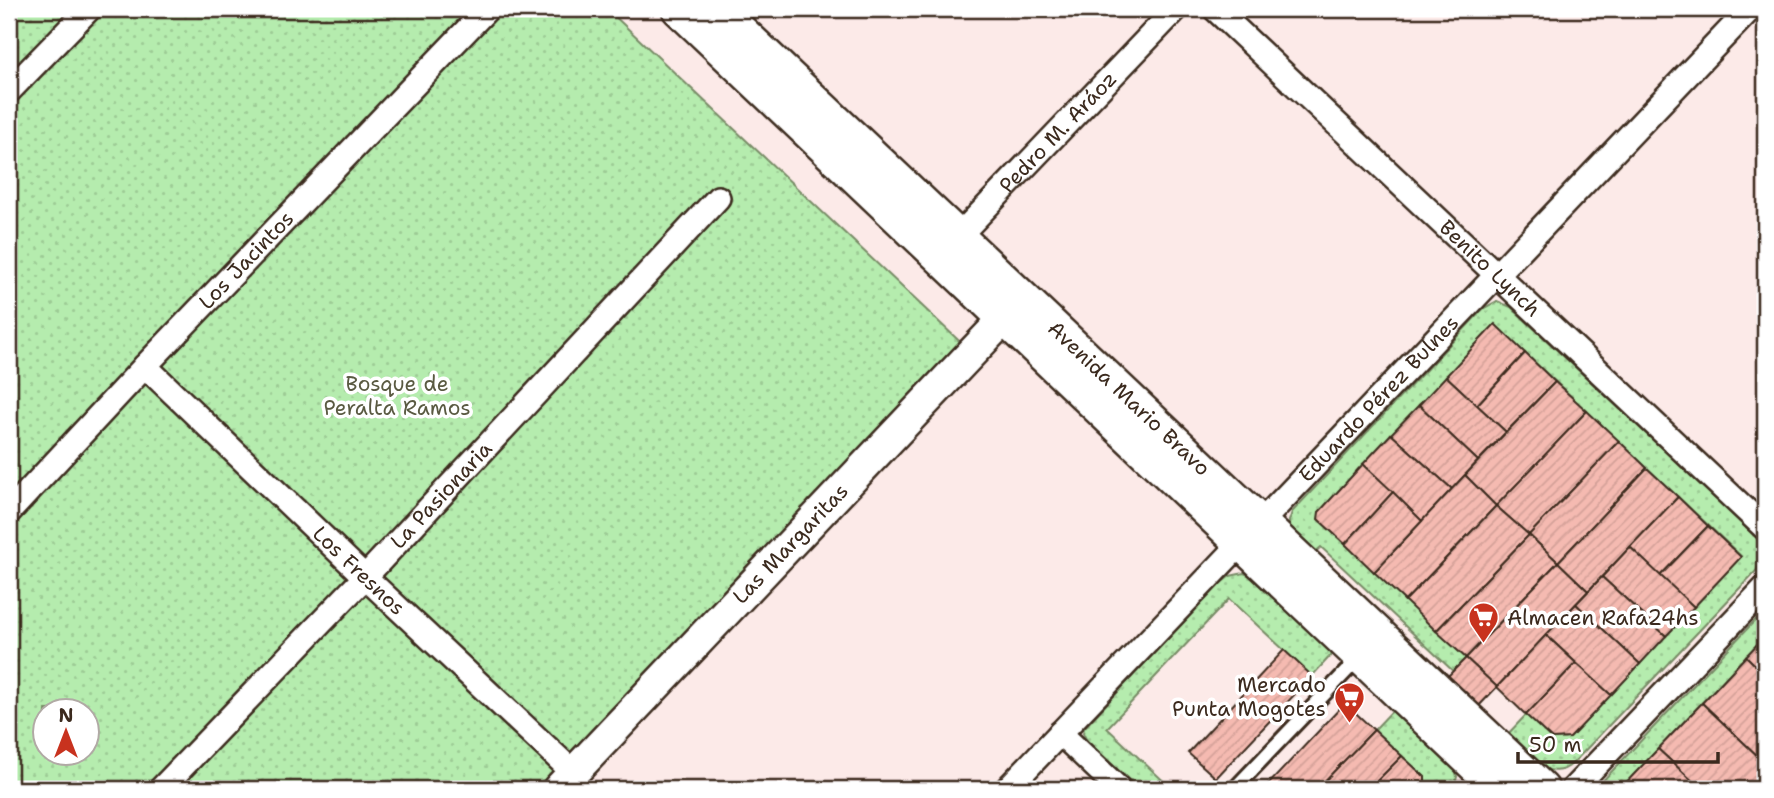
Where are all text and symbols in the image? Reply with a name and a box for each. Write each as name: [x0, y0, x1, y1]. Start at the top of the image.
street label: Pedro M. Aráoz: [993, 65, 1123, 199]
street label: Los Jacintos: [193, 205, 300, 315]
street label: Benito Lynch: [1433, 214, 1547, 323]
street label: Eduardo Pérez Bulnes: [1293, 309, 1465, 488]
street label: Avenida Mario Bravo: [1042, 315, 1216, 482]
park label: Bosque de Peralta Ramos: [323, 370, 471, 422]
street label: La Pasionaria: [384, 435, 498, 555]
street label: Las Margaritas: [727, 477, 855, 610]
street label: Los Fresnos: [306, 520, 411, 622]
supermarket icon: Almacen Rafa24hs: [1467, 601, 1501, 645]
place label: Almacen Rafa24hs: [1507, 604, 1699, 632]
place label: Mercado Punta Mogotes: [1172, 671, 1326, 723]
supermarket icon: Mercado Punta Mogotes: [1332, 680, 1366, 724]
north arrow: [32, 696, 102, 766]
text: N: [58, 703, 74, 728]
scale bar: [1518, 721, 1718, 765]
text: 50 m: [1529, 731, 1582, 759]

